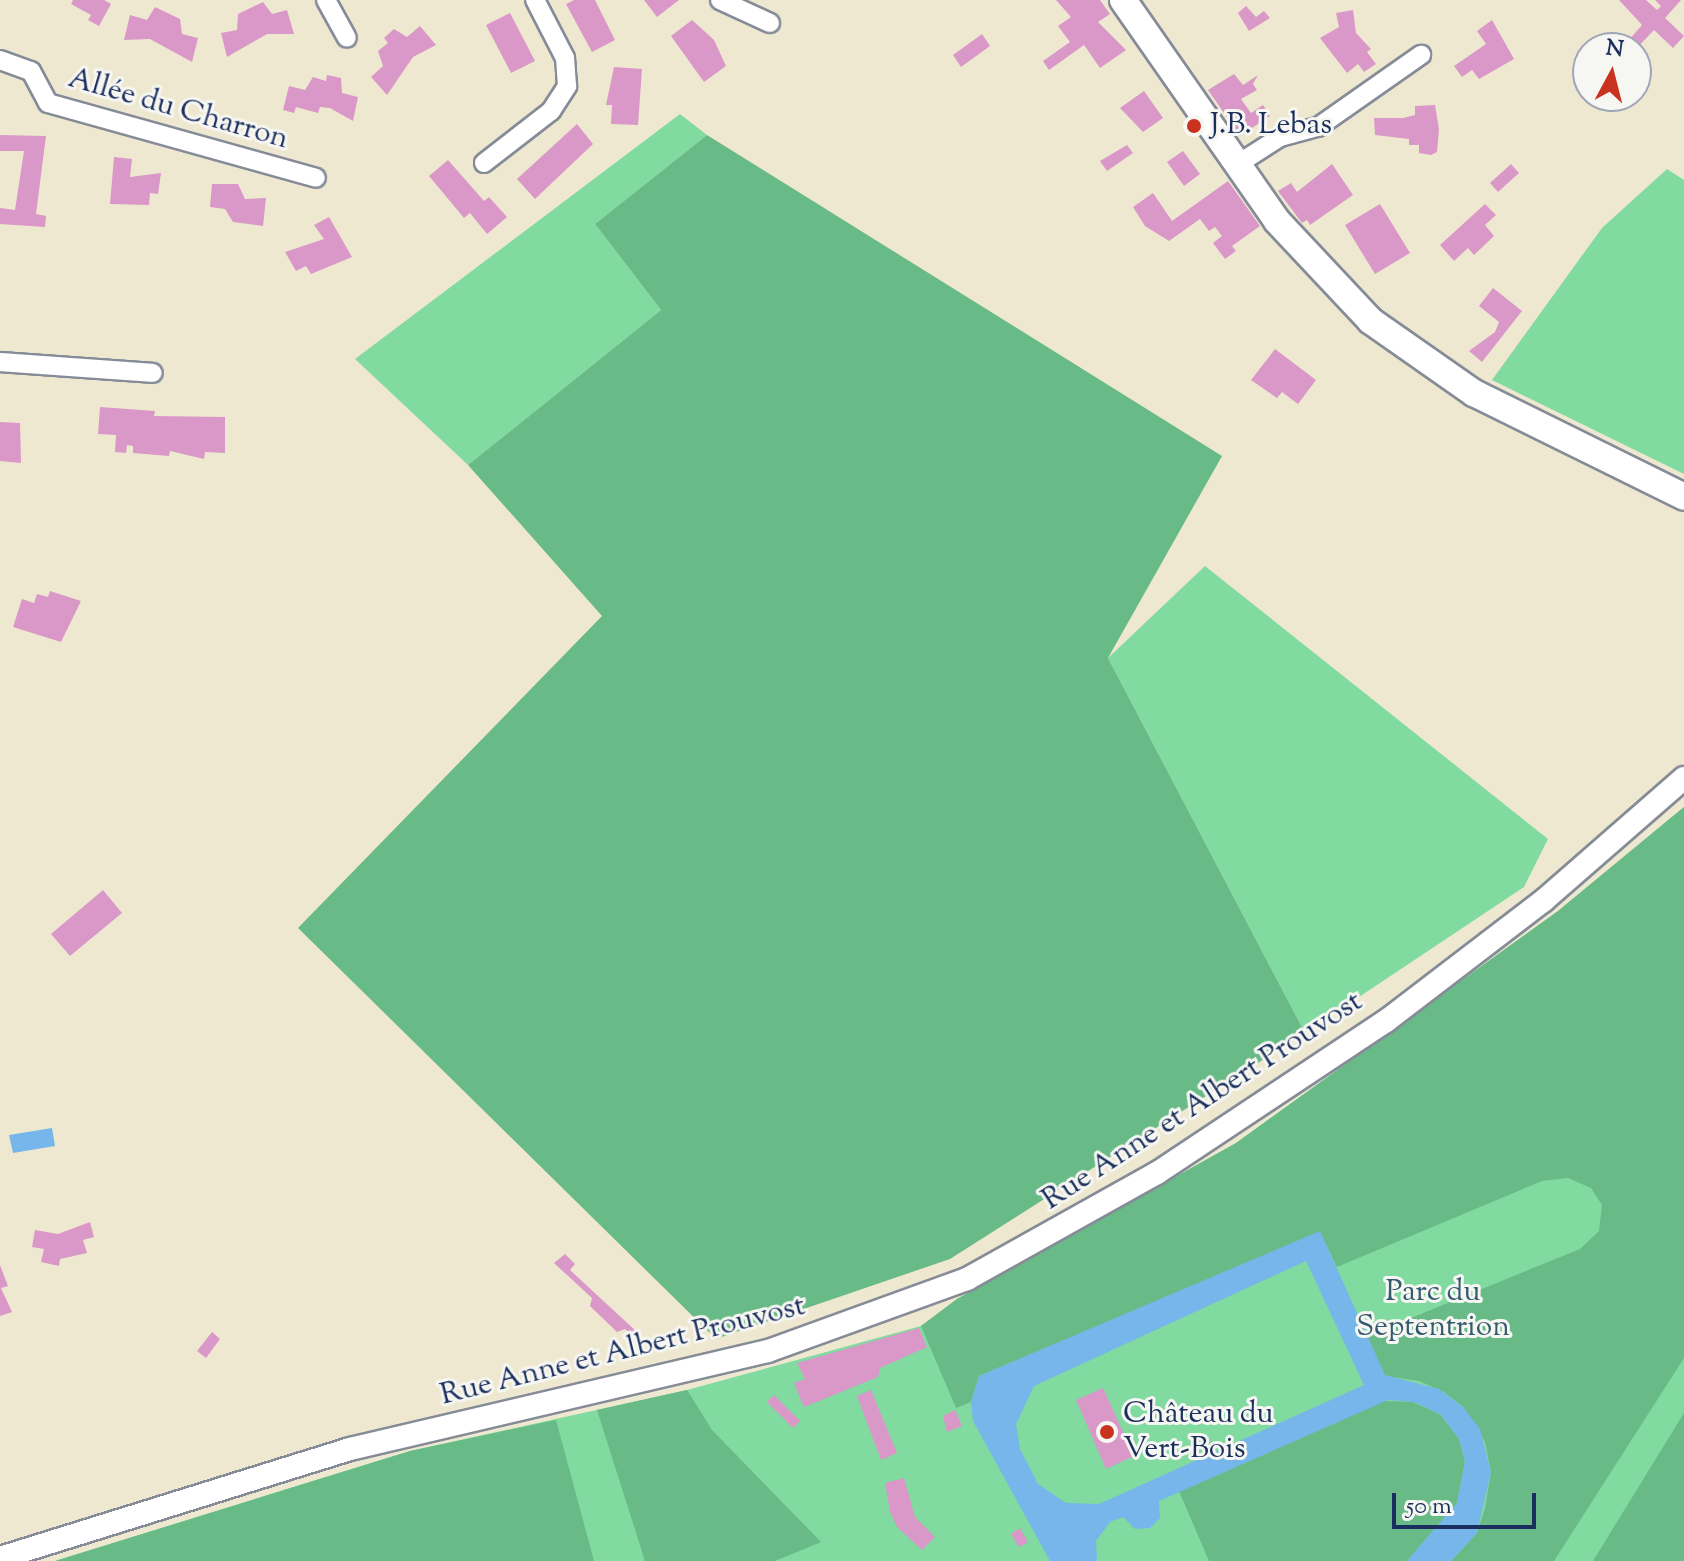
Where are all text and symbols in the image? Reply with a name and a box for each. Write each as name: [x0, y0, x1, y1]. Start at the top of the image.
north arrow: [1572, 32, 1652, 112]
text: N: [1604, 33, 1625, 67]
street label: Allée du Charron: [64, 61, 292, 159]
place label: J.B. Lebas: [1210, 108, 1332, 144]
marker: J.B. Lebas: [1185, 117, 1203, 135]
street label: Rue Anne et Albert Prouvost: [1036, 985, 1370, 1219]
park label: Parc du Septentrion: [1356, 1275, 1510, 1346]
street label: Rue Anne et Albert Prouvost: [437, 1289, 809, 1415]
place label: Château du Vert-Bois: [1123, 1397, 1274, 1468]
marker: Château du Vert-Bois: [1098, 1423, 1116, 1441]
scale bar: [1396, 1477, 1540, 1527]
text: 50 m: [1406, 1490, 1452, 1524]

